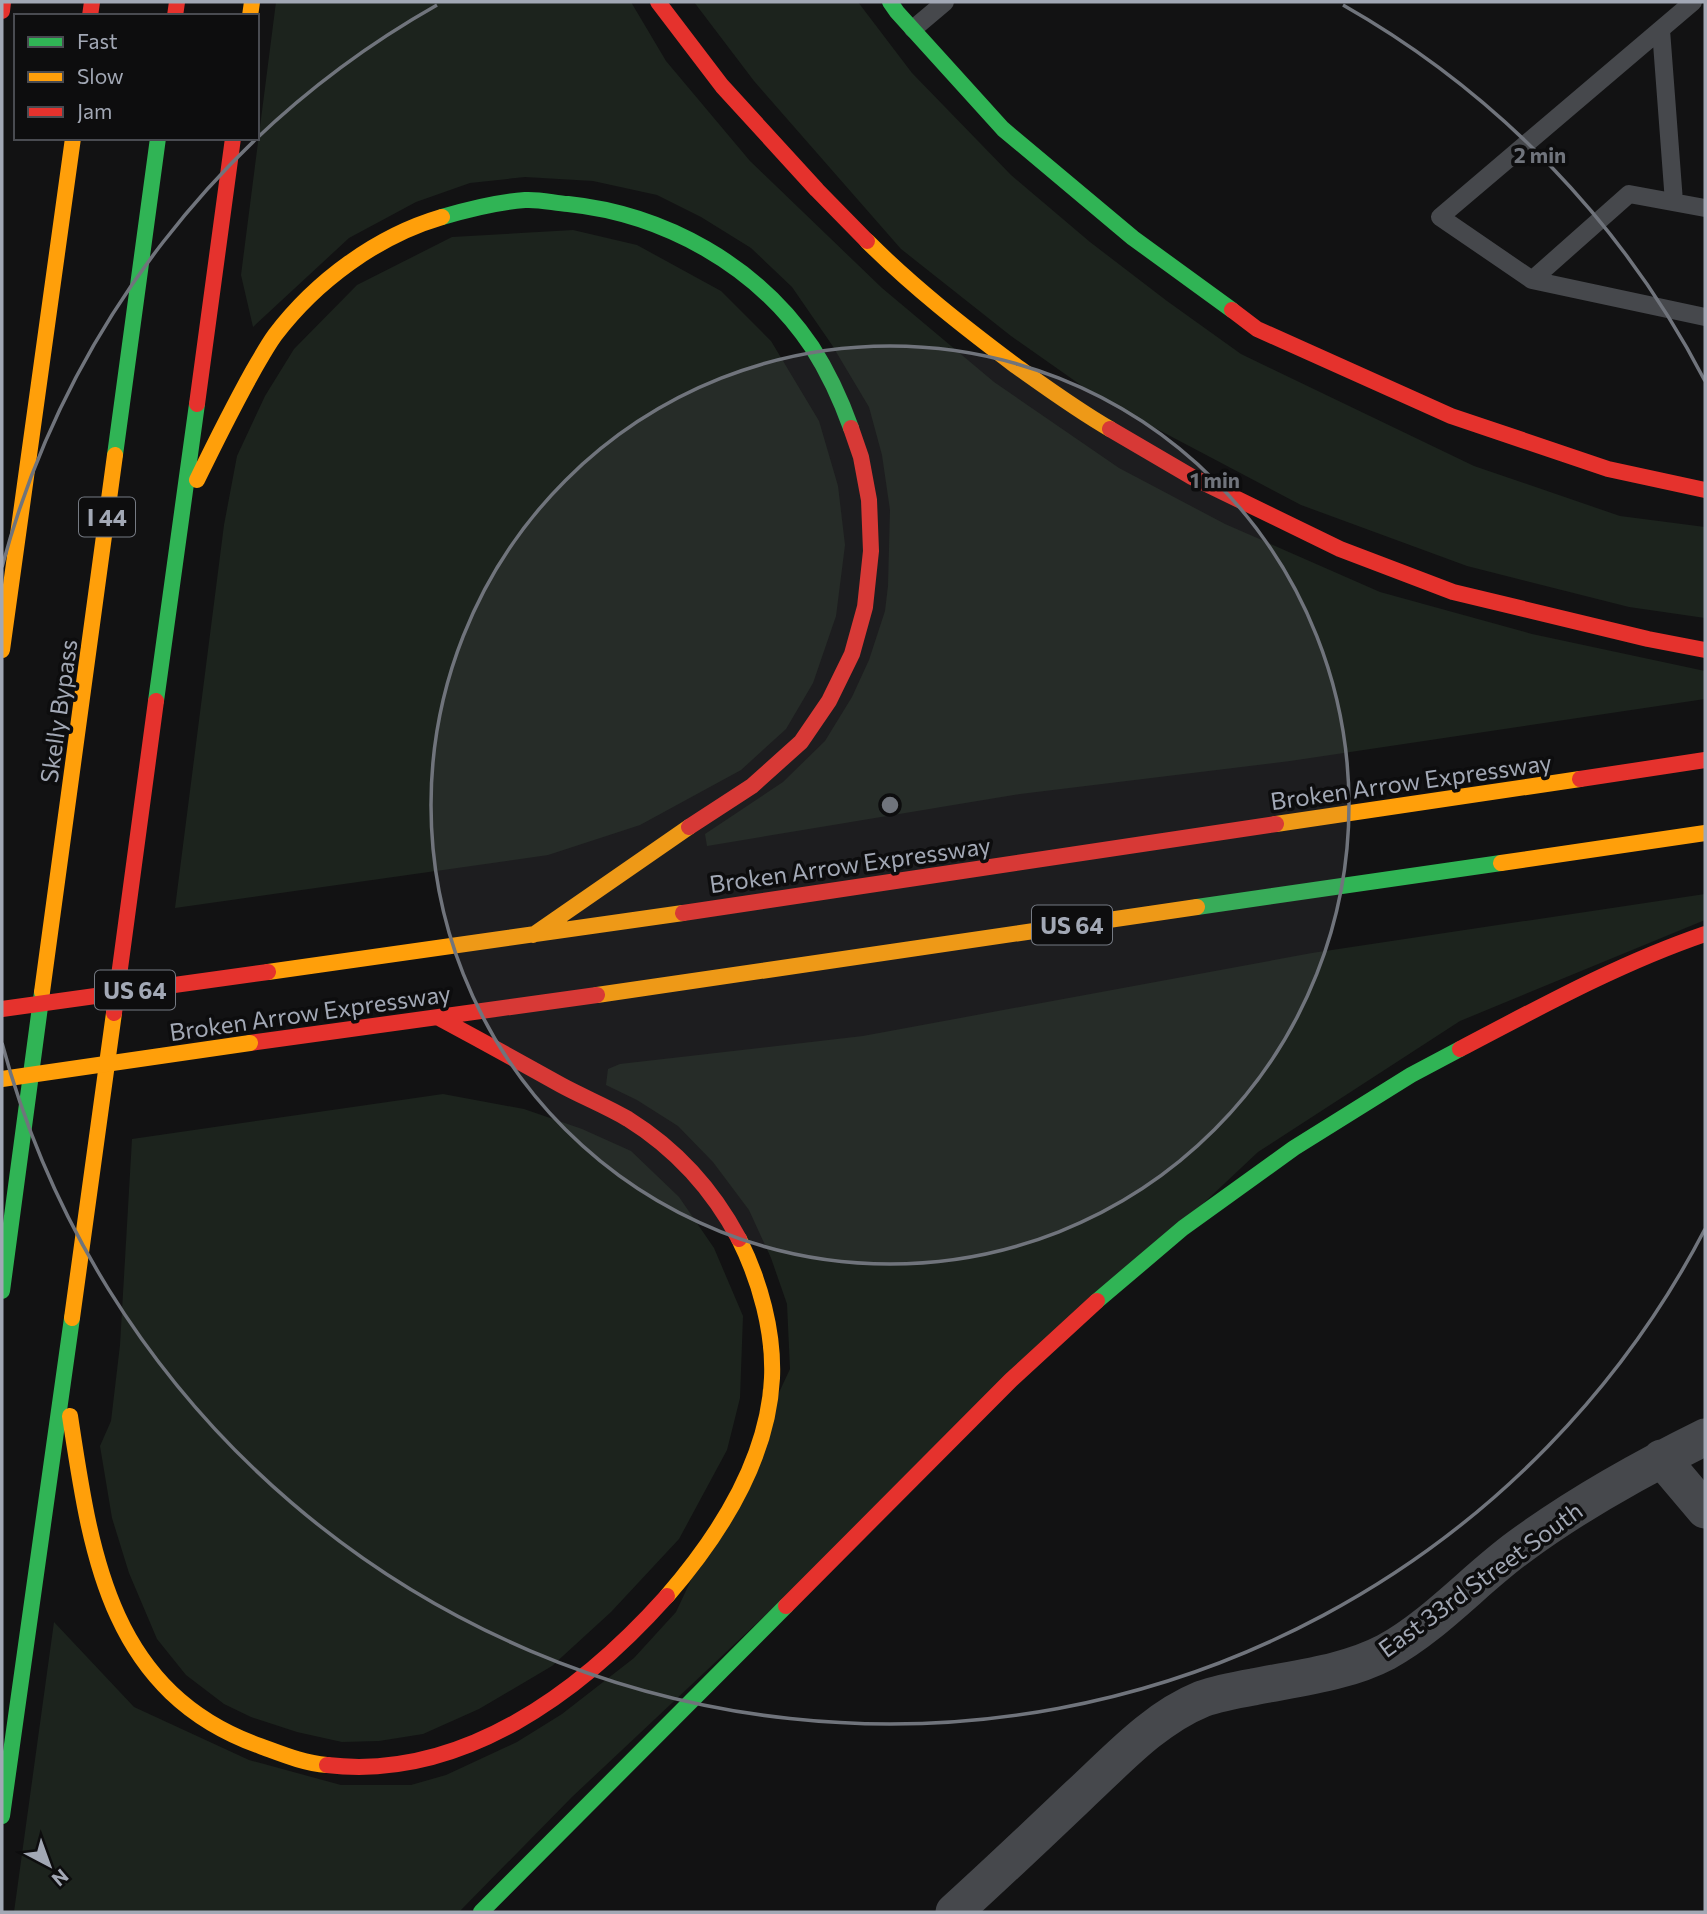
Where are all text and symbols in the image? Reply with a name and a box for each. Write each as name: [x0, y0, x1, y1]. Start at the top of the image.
legend: [14, 14, 259, 140]
text: Fast: [77, 28, 118, 53]
text: Slow: [77, 63, 124, 88]
text: Jam: [77, 98, 112, 123]
text: 2 min: [1514, 142, 1566, 167]
text: 1 min: [1190, 467, 1240, 492]
road number: I 44: [79, 498, 135, 537]
street label: Skelly Bypass: [34, 637, 82, 785]
street label: Broken Arrow Expressway: [1268, 747, 1554, 815]
centre of rings: [878, 793, 902, 817]
street label: Broken Arrow Expressway: [707, 830, 993, 898]
road number: US 64: [1032, 906, 1112, 944]
road number: US 64: [95, 970, 175, 1009]
street label: Broken Arrow Expressway: [167, 978, 453, 1046]
street label: East 33rd Street South: [1372, 1495, 1588, 1663]
north arrow: [14, 1830, 84, 1900]
text: N: [48, 1865, 73, 1892]

